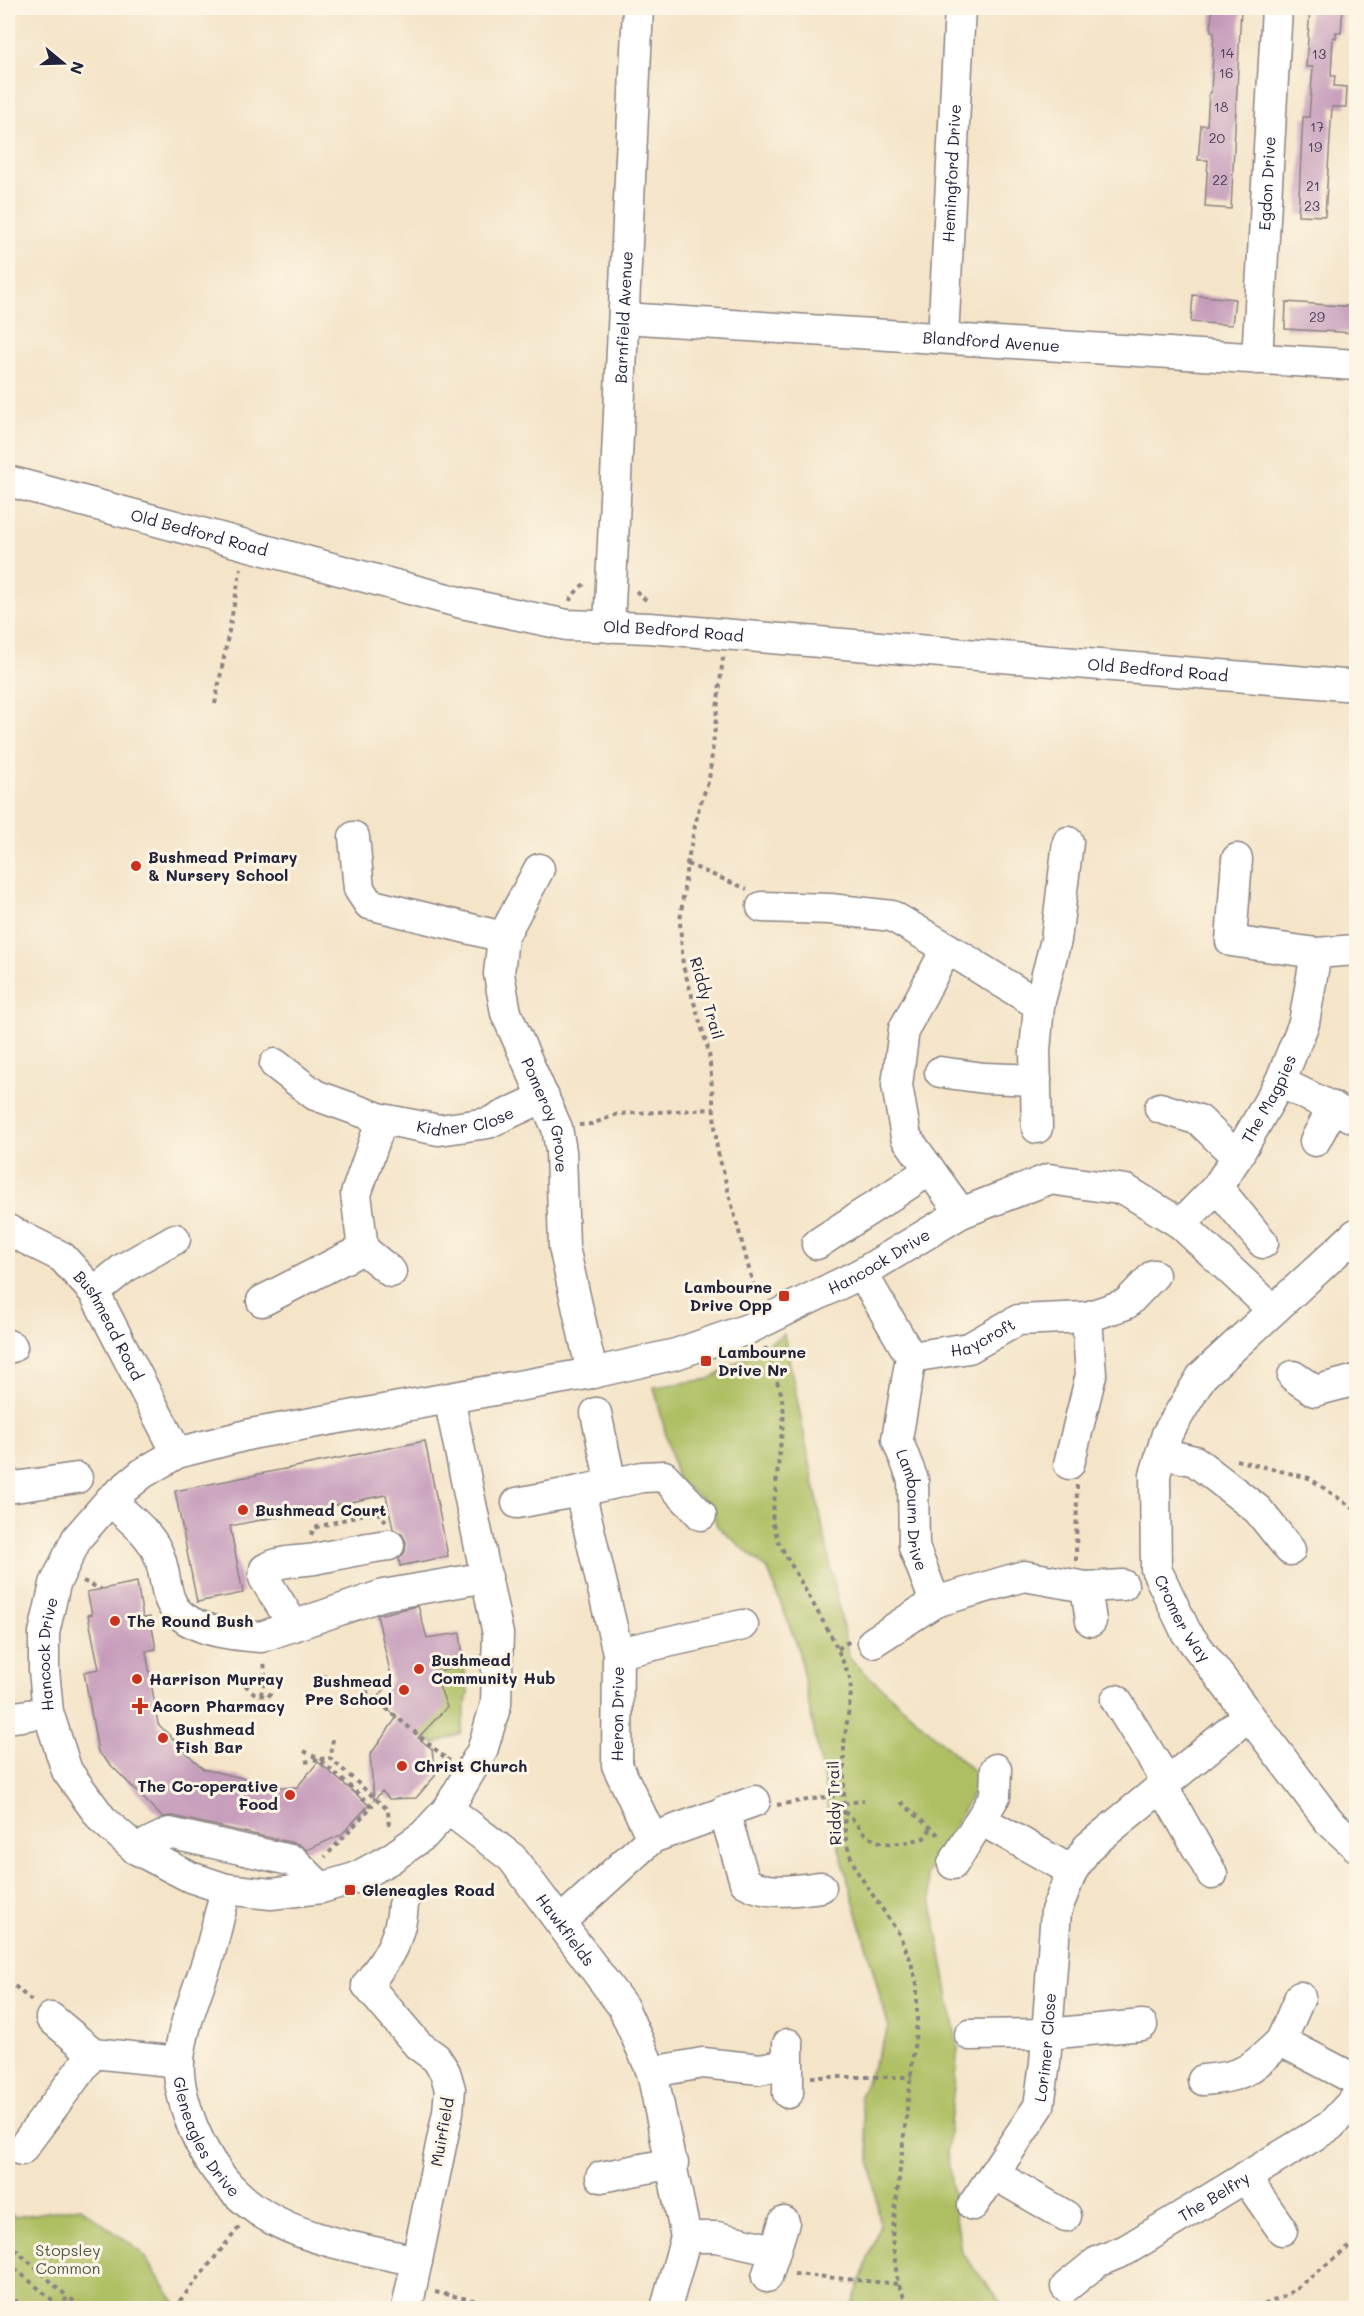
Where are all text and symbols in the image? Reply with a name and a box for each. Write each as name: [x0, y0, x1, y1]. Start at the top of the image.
north arrow: [33, 33, 93, 93]
house number: 14: [1220, 43, 1235, 62]
house number: 13: [1312, 44, 1326, 63]
text: N: [66, 59, 90, 77]
house number: 16: [1219, 63, 1233, 82]
house number: 18: [1214, 97, 1228, 116]
street label: Hemingford Drive: [937, 103, 965, 243]
house number: 17: [1310, 117, 1324, 136]
house number: 20: [1209, 128, 1226, 147]
street label: Egdon Drive: [1253, 136, 1280, 231]
house number: 19: [1308, 137, 1322, 156]
house number: 22: [1212, 170, 1228, 189]
house number: 21: [1306, 176, 1320, 195]
house number: 23: [1304, 196, 1320, 215]
street label: Barnfield Avenue: [609, 251, 637, 384]
house number: 29: [1309, 307, 1325, 326]
street label: Blandford Avenue: [922, 326, 1061, 356]
street label: Old Bedford Road: [129, 503, 270, 560]
street label: Old Bedford Road: [603, 615, 745, 646]
street label: Old Bedford Road: [1087, 653, 1229, 685]
place label: Bushmead Primary & Nursery School: [148, 846, 298, 885]
marker: Bushmead Primary & Nursery School: [129, 859, 143, 873]
street label: Riddy Trail: [686, 954, 729, 1041]
street label: The Magpies: [1236, 1051, 1300, 1147]
street label: Pomeroy Grove: [517, 1054, 573, 1173]
street label: Kidner Close: [415, 1101, 517, 1140]
street label: Hancock Drive: [824, 1223, 934, 1298]
street label: Bushmead Road: [69, 1266, 149, 1384]
place label: Lambourne Drive Opp: [684, 1276, 772, 1315]
marker: Lambourne Drive Opp: [777, 1289, 791, 1303]
street label: Haycroft: [949, 1313, 1019, 1361]
place label: Lambourne Drive Nr: [718, 1341, 806, 1380]
marker: Lambourne Drive Nr: [699, 1354, 713, 1368]
street label: Lambourn Drive: [892, 1446, 933, 1573]
place label: Bushmead Court: [255, 1499, 386, 1520]
marker: Bushmead Court: [236, 1503, 250, 1517]
street label: Cromer Way: [1150, 1571, 1216, 1666]
street label: Hancock Drive: [33, 1595, 62, 1712]
place label: The Round Bush: [127, 1610, 253, 1631]
marker: The Round Bush: [108, 1614, 122, 1628]
place label: Bushmead Community Hub: [431, 1649, 556, 1688]
marker: Bushmead Community Hub: [412, 1662, 426, 1676]
street label: Heron Drive: [606, 1666, 628, 1762]
place label: Harrison Murray: [149, 1668, 284, 1689]
place label: Bushmead Pre School: [305, 1670, 392, 1709]
marker: Harrison Murray: [130, 1672, 144, 1686]
marker: Bushmead Pre School: [397, 1683, 411, 1697]
place label: Acorn Pharmacy: [152, 1695, 285, 1716]
marker: Acorn Pharmacy: [133, 1699, 147, 1713]
place label: Bushmead Fish Bar: [175, 1718, 255, 1757]
marker: Bushmead Fish Bar: [156, 1731, 170, 1745]
place label: Christ Church: [414, 1755, 527, 1776]
marker: Christ Church: [395, 1759, 409, 1773]
street label: Riddy Trail: [822, 1760, 845, 1846]
place label: The Co-operative Food: [137, 1775, 278, 1814]
marker: The Co-operative Food: [283, 1788, 297, 1802]
place label: Gleneagles Road: [362, 1879, 495, 1900]
marker: Gleneagles Road: [343, 1883, 357, 1897]
street label: Hawkfields: [532, 1889, 600, 1970]
street label: Lorimer Close: [1029, 1992, 1060, 2103]
street label: Gleneagles Drive: [169, 2075, 245, 2201]
street label: Muirfield: [425, 2096, 458, 2168]
street label: The Belfry: [1174, 2167, 1253, 2226]
park label: Stopsley Common: [35, 2239, 101, 2278]

